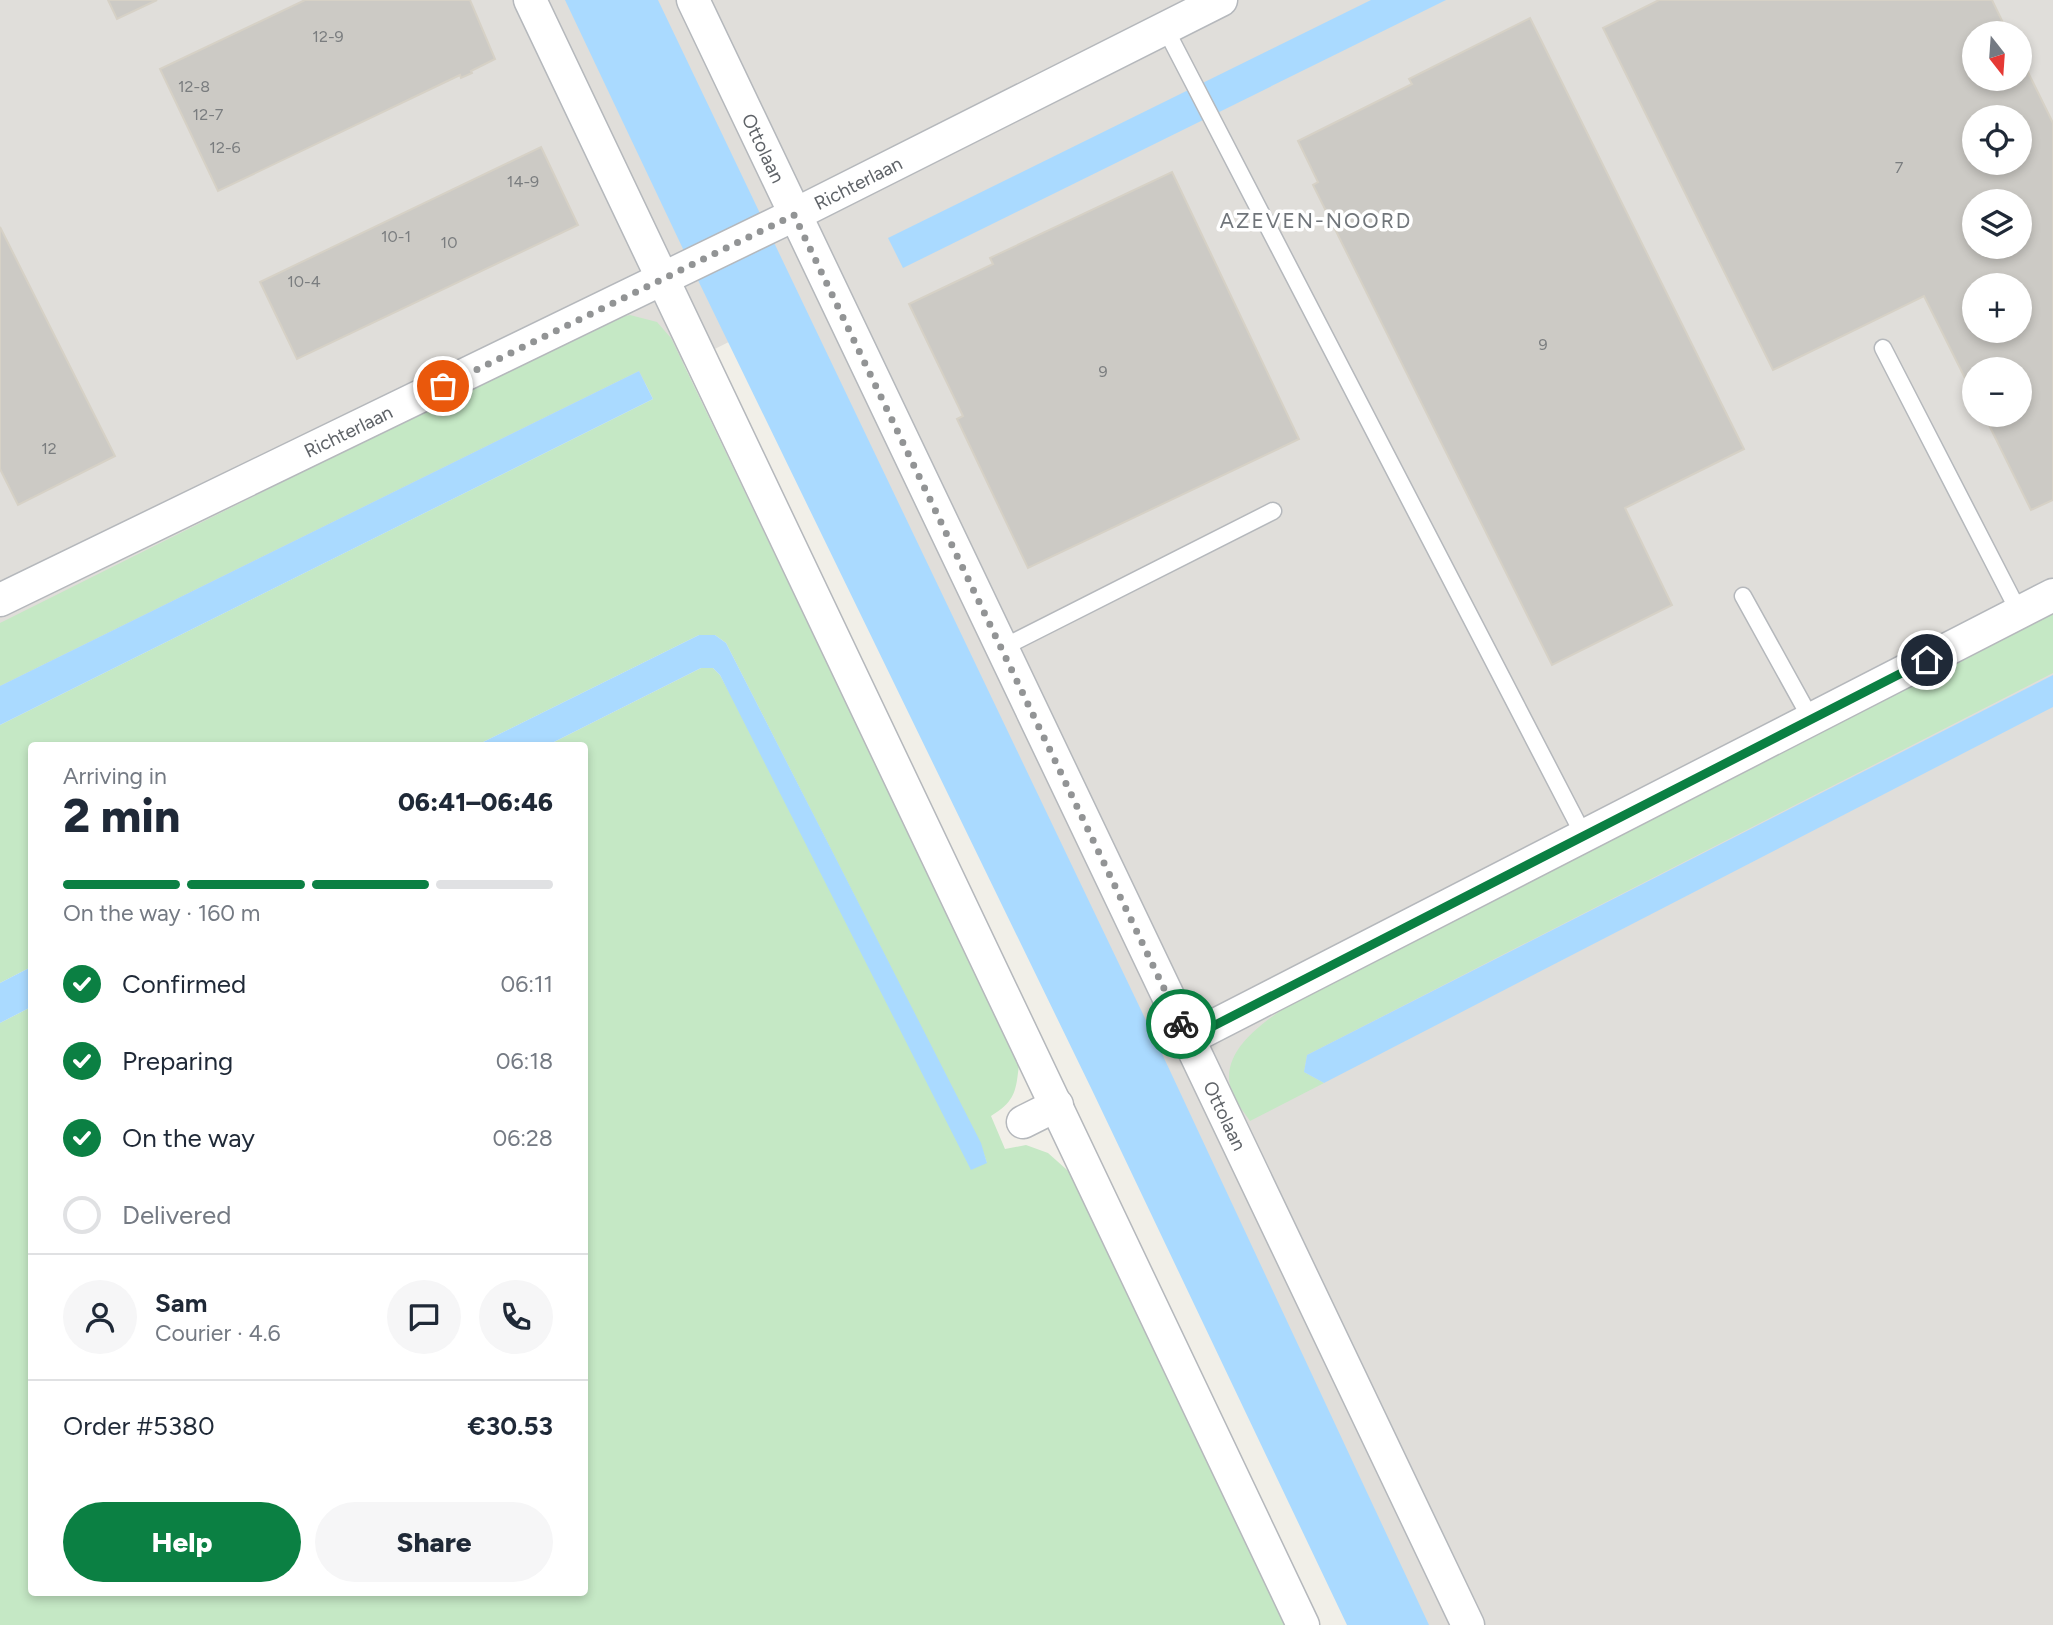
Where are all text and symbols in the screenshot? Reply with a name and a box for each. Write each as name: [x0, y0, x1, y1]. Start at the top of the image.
north arrow: [1962, 21, 2032, 91]
map controls: [1962, 21, 2032, 427]
house number: 12-9: [312, 27, 344, 46]
house number: 12-8: [178, 77, 210, 96]
house number: 12-7: [193, 105, 224, 124]
button: locate: [1962, 105, 2032, 175]
street label: Ottolaan: [737, 110, 790, 187]
house number: 12-6: [209, 138, 241, 157]
street label: Richterlaan: [810, 151, 906, 215]
house number: 7: [1895, 158, 1904, 177]
house number: 14-9: [507, 172, 539, 191]
button: layers: [1962, 189, 2032, 259]
district label: AZEVEN-NOORD: [1220, 208, 1412, 233]
house number: 10-1: [381, 227, 411, 246]
house number: 10: [441, 233, 457, 252]
house number: 10-4: [287, 272, 321, 291]
button: +: [1962, 273, 2032, 343]
house number: 9: [1538, 335, 1548, 354]
pin: [413, 356, 473, 416]
button: −: [1962, 357, 2032, 427]
house number: 9: [1098, 362, 1108, 381]
icon: bag: [424, 367, 462, 405]
street label: Richterlaan: [300, 400, 396, 462]
house number: 12: [41, 439, 57, 458]
pin: [1897, 630, 1957, 690]
icon: home: [1908, 641, 1946, 679]
text: Arriving in: [63, 762, 167, 790]
text: 06:41–06:46: [398, 786, 553, 818]
text: 2 min: [63, 788, 180, 844]
text: On the way · 160 m: [63, 899, 260, 927]
icon: check: [63, 965, 101, 1003]
text: Confirmed: [122, 968, 246, 1000]
text: 06:11: [500, 970, 553, 998]
courier: [1146, 989, 1216, 1059]
icon: bike: [1162, 1005, 1200, 1043]
icon: check: [63, 1042, 101, 1080]
text: Preparing: [122, 1045, 233, 1077]
text: 06:18: [496, 1047, 553, 1075]
street label: Ottolaan: [1199, 1077, 1251, 1154]
icon: check: [63, 1119, 101, 1157]
text: On the way: [122, 1122, 255, 1154]
text: 06:28: [492, 1124, 553, 1152]
text: Delivered: [122, 1199, 231, 1231]
button: person: [63, 1280, 137, 1354]
button: chat: [387, 1280, 461, 1354]
button: phone: [479, 1280, 553, 1354]
text: Sam: [155, 1287, 207, 1319]
text: Courier · 4.6: [155, 1319, 281, 1347]
text: Order #5380: [63, 1410, 215, 1442]
text: €30.53: [468, 1410, 553, 1442]
button: Help: [63, 1502, 301, 1582]
button: Share: [315, 1502, 553, 1582]

